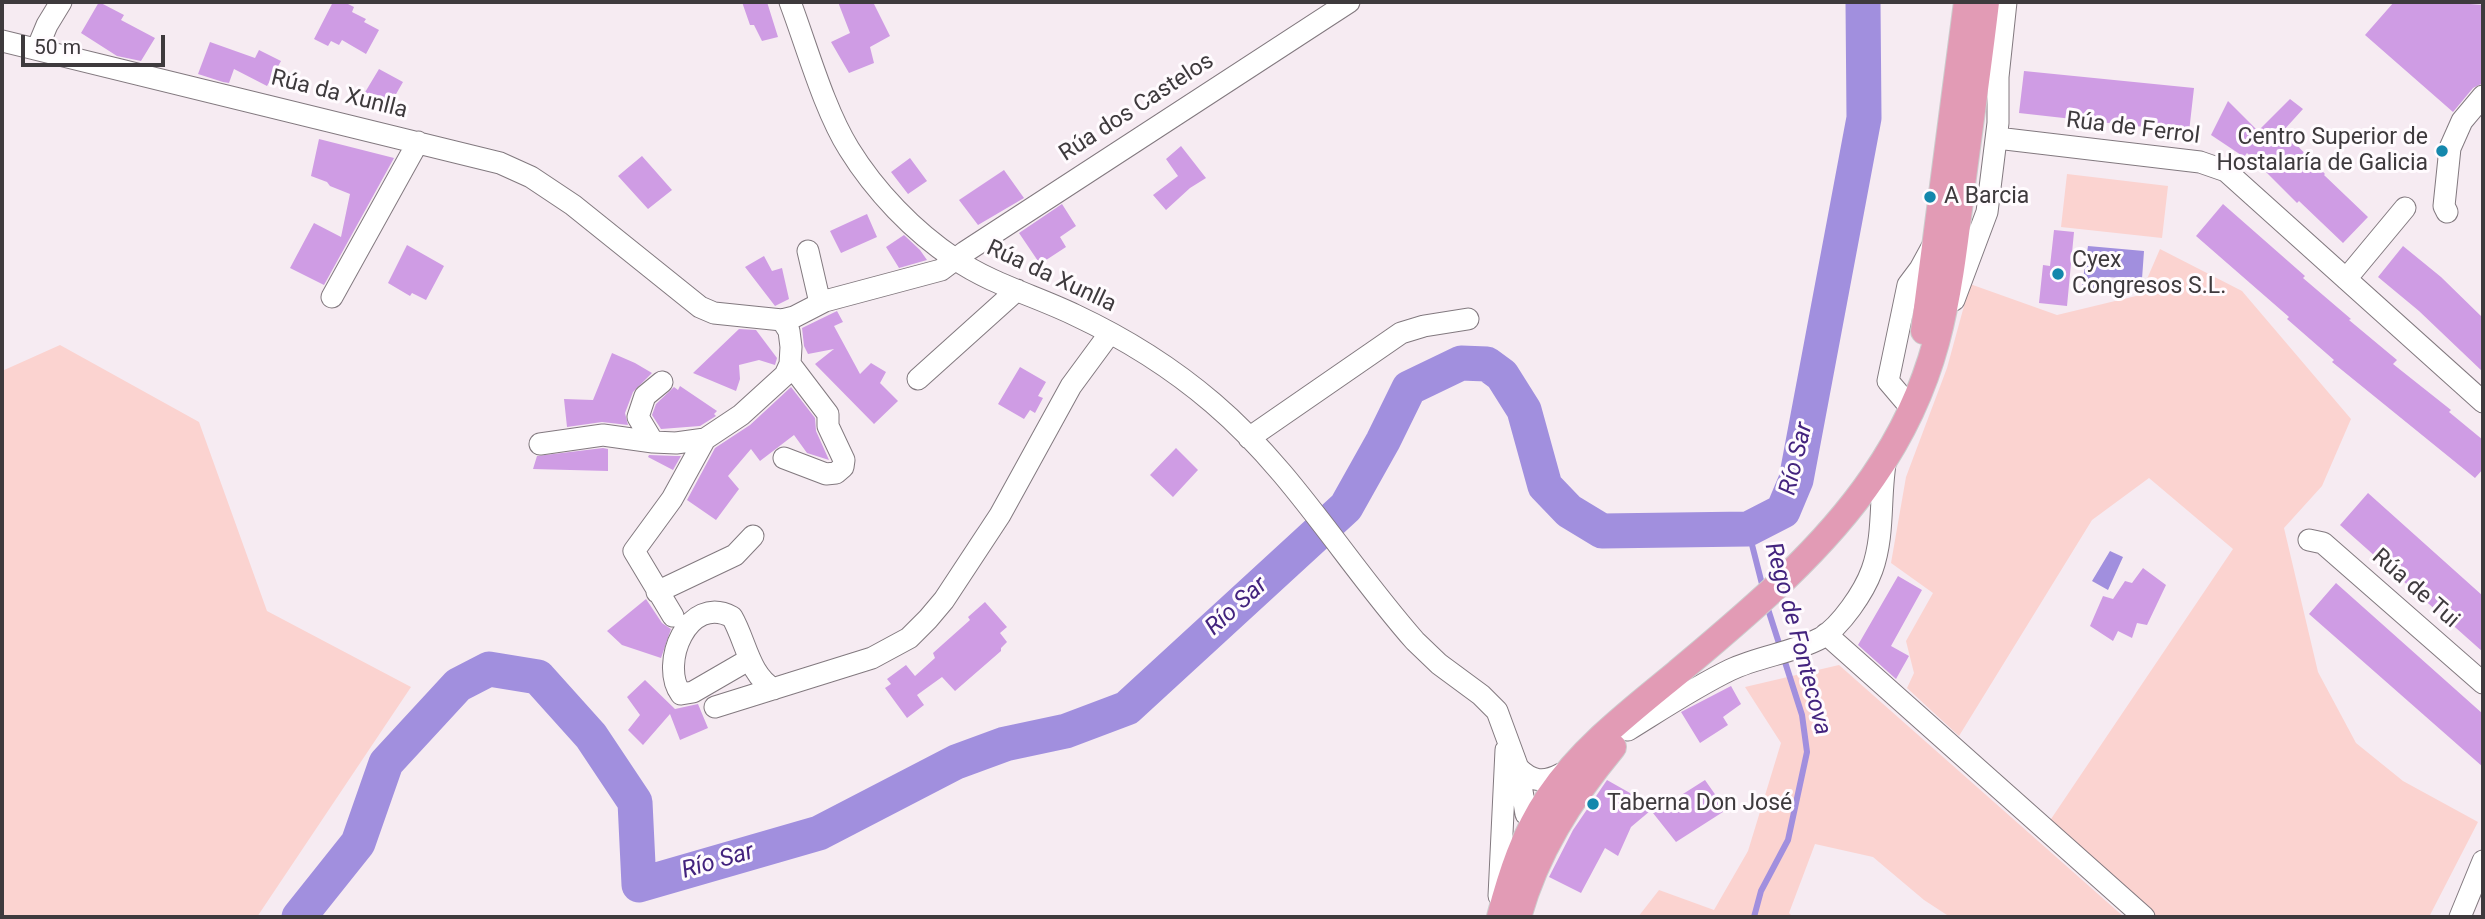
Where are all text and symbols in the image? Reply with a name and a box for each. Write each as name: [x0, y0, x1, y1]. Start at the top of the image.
scale bar: [24, 21, 168, 65]
text: 50 m: [34, 35, 81, 59]
street label: Rúa dos Castelos: [1055, 48, 1219, 168]
street label: Rúa da Xunlla: [268, 65, 410, 125]
street label: Rúa de Ferrol: [2064, 107, 2202, 151]
place label: Centro Superior de Hostalaría de Galicia: [2216, 124, 2428, 178]
marker: Centro Superior de Hostalaría de Galicia: [2434, 143, 2450, 159]
place label: A Barcia: [1944, 183, 2029, 211]
marker: A Barcia: [1922, 189, 1938, 205]
street label: Rúa da Xunlla: [982, 235, 1120, 319]
place label: Cyex Congresos S.L.: [2072, 247, 2226, 301]
marker: Cyex Congresos S.L.: [2050, 266, 2066, 282]
water label: Río Sar: [1774, 420, 1820, 498]
water label: Rego de Fontecova: [1757, 540, 1837, 738]
street label: Rúa de Tui: [2366, 544, 2464, 634]
water label: Río Sar: [1200, 572, 1274, 642]
place label: Taberna Don José: [1607, 790, 1792, 818]
marker: Taberna Don José: [1585, 796, 1601, 812]
water label: Río Sar: [679, 838, 757, 886]

